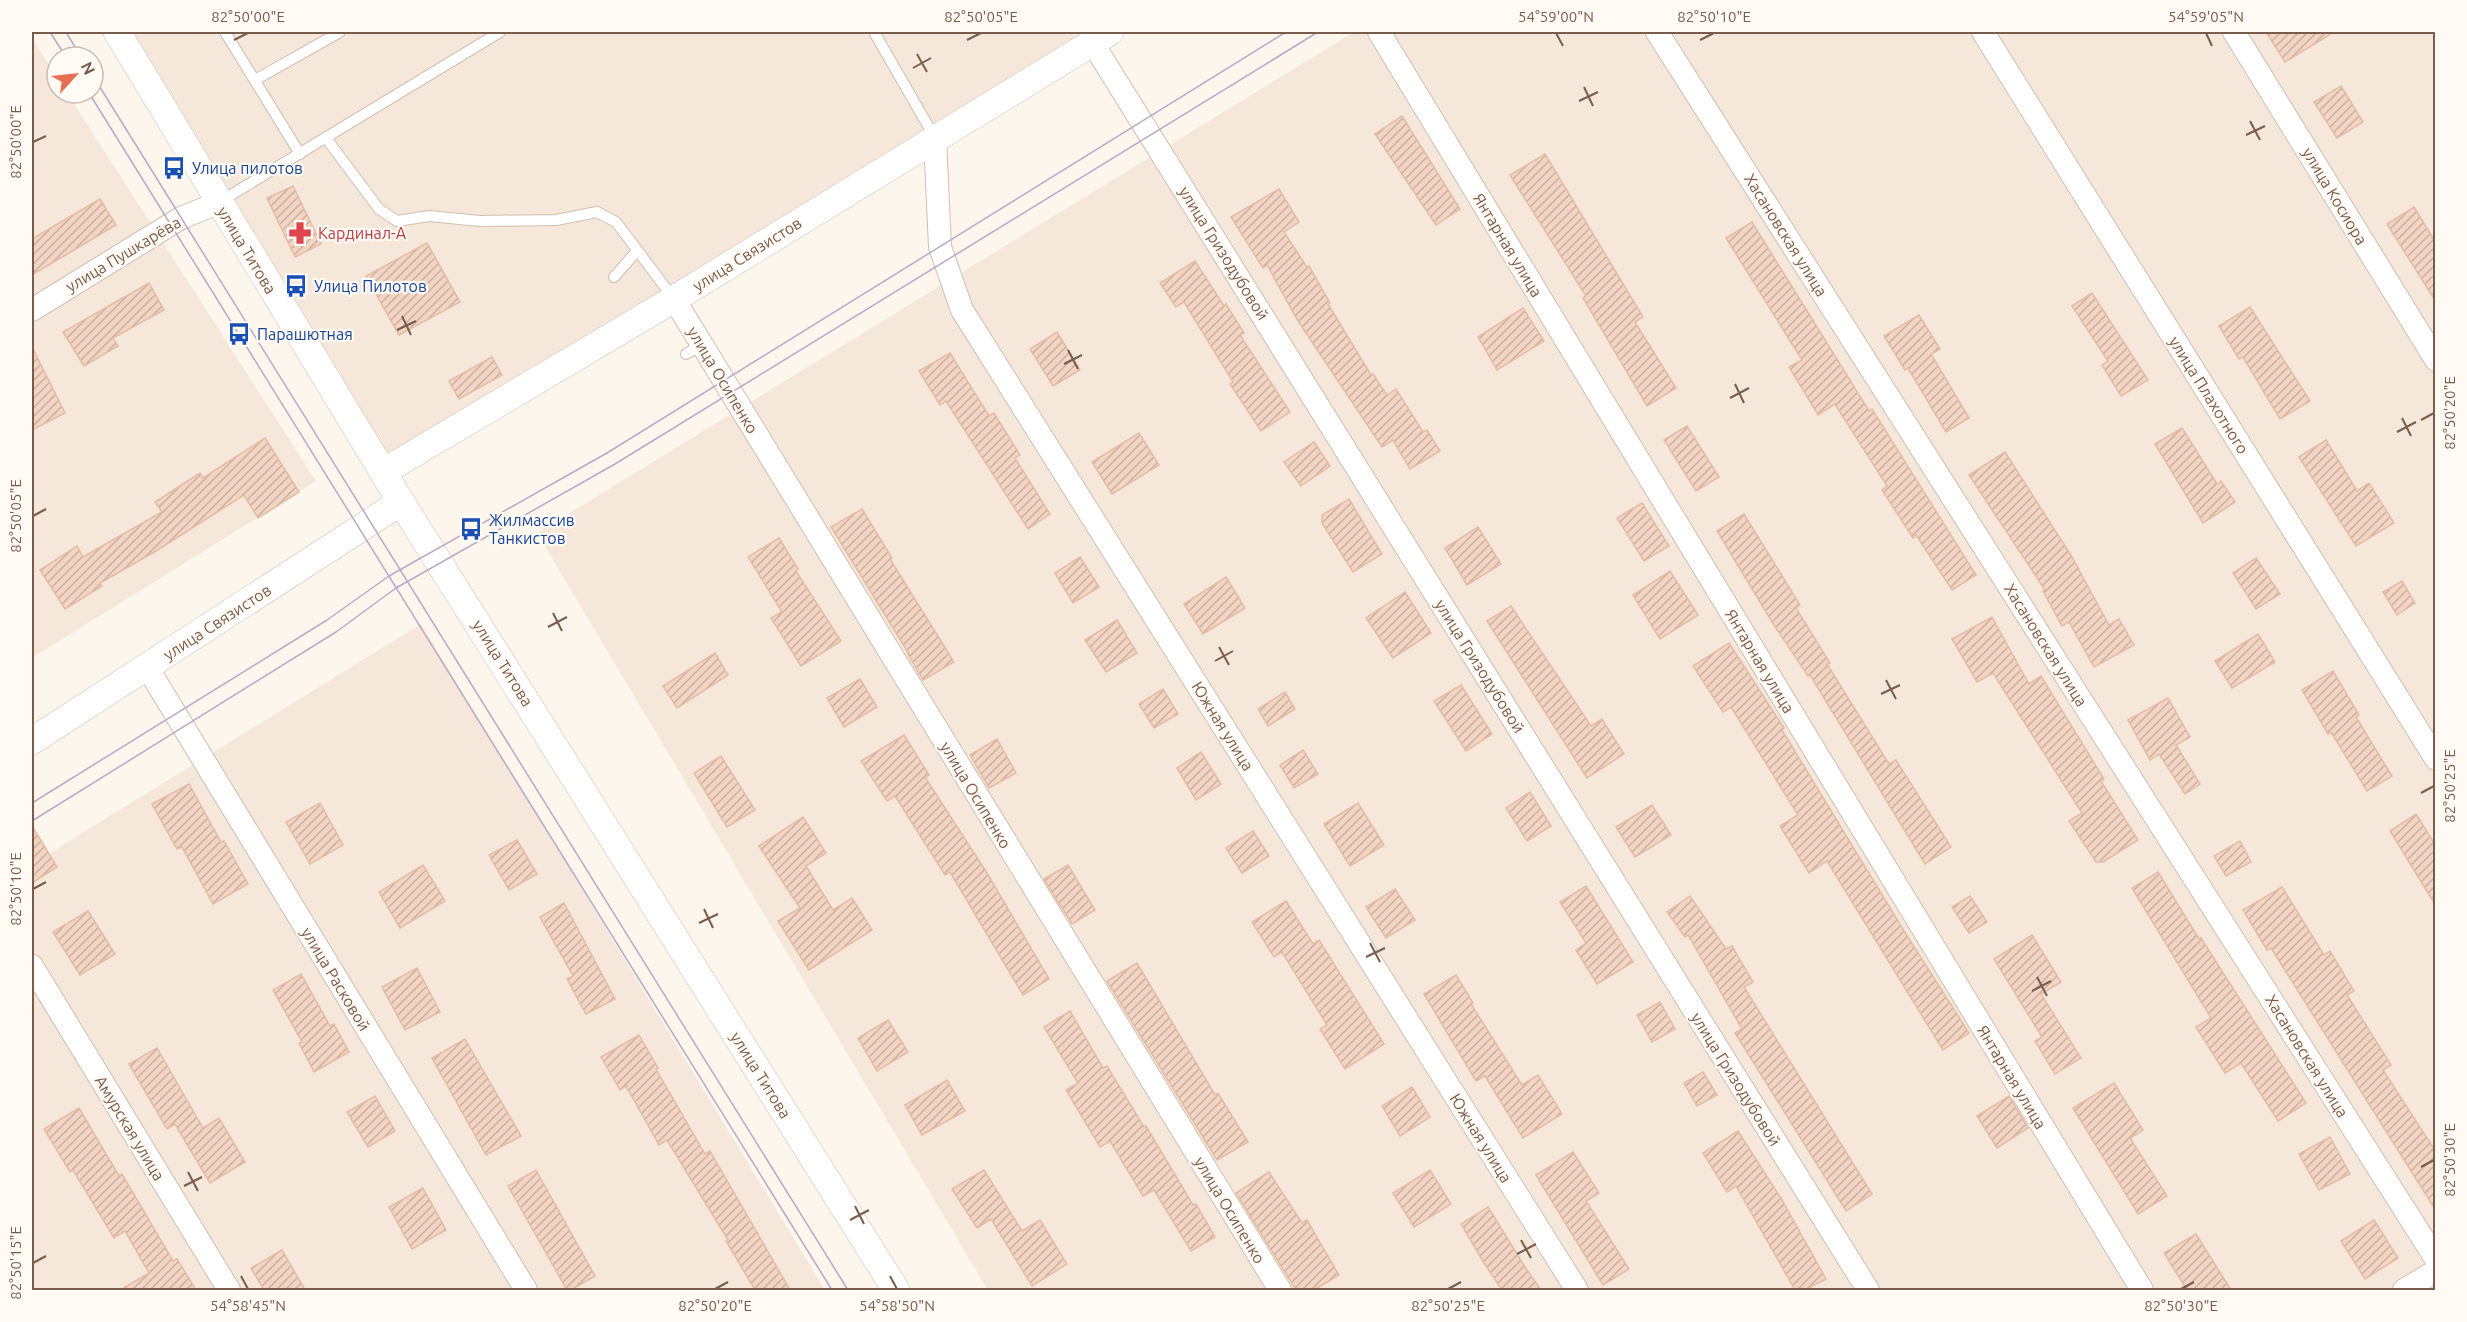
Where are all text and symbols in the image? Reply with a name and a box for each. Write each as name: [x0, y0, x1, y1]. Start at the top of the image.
text: 82°50'00"E: [211, 8, 285, 25]
text: 82°50'05"E: [944, 8, 1018, 25]
text: 54°59'00"N: [1518, 8, 1594, 25]
text: 82°50'10"E: [1677, 8, 1751, 25]
text: 54°59'05"N: [2168, 8, 2244, 25]
north arrow: [45, 45, 105, 105]
text: N: [78, 59, 99, 78]
text: 82°50'00"E: [7, 105, 24, 179]
street label: улица Косиора: [2299, 144, 2371, 248]
bus stop icon: Улица пилотов: [161, 155, 187, 181]
place label: Улица пилотов: [192, 159, 303, 177]
street label: Хасановская улица: [1741, 170, 1831, 300]
street label: улица Гризодубовой: [1176, 183, 1272, 323]
street label: Янтарная улица: [1470, 190, 1546, 300]
street label: улица Титова: [214, 203, 280, 297]
street label: улица Пушкарёва: [62, 213, 184, 295]
street label: улица Связистов: [689, 213, 805, 295]
pharmacy icon: Кардинал-А: [287, 220, 313, 246]
place label: Кардинал-А: [318, 224, 407, 242]
bus stop icon: Улица Пилотов: [283, 273, 309, 299]
place label: Улица Пилотов: [314, 277, 427, 295]
bus stop icon: Парашютная: [226, 321, 252, 347]
street label: улица Осипенко: [684, 323, 762, 437]
place label: Парашютная: [257, 325, 353, 343]
street label: улица Плахотного: [2166, 333, 2252, 457]
text: 82°50'20"E: [2441, 376, 2458, 450]
text: 82°50'05"E: [7, 479, 24, 553]
place label: Жилмассив Танкистов: [489, 511, 575, 547]
bus stop icon: Жилмассив Танкистов: [458, 516, 484, 542]
street label: улица Связистов: [160, 580, 274, 664]
street label: Хасановская улица: [2001, 580, 2091, 710]
street label: улица Гризодубовой: [1432, 596, 1528, 736]
street label: Янтарная улица: [1722, 606, 1798, 716]
street label: улица Титова: [469, 616, 537, 710]
street label: Южная улица: [1188, 678, 1258, 774]
street label: улица Осипенко: [937, 738, 1015, 852]
text: 82°50'25"E: [2441, 749, 2458, 823]
text: 82°50'10"E: [7, 852, 24, 926]
street label: улица Расковой: [298, 924, 374, 1034]
street label: Хасановская улица: [2262, 991, 2352, 1121]
street label: улица Гризодубовой: [1688, 1009, 1784, 1149]
street label: Янтарная улица: [1974, 1022, 2050, 1132]
street label: улица Титова: [727, 1028, 795, 1122]
street label: Амурская улица: [92, 1072, 168, 1184]
street label: Южная улица: [1446, 1090, 1516, 1186]
text: 82°50'30"E: [2441, 1123, 2458, 1197]
street label: улица Осипенко: [1191, 1153, 1269, 1267]
text: 82°50'15"E: [7, 1226, 24, 1300]
text: 54°58'45"N: [210, 1297, 286, 1314]
text: 82°50'20"E: [678, 1297, 752, 1314]
text: 54°58'50"N: [859, 1297, 935, 1314]
text: 82°50'25"E: [1411, 1297, 1485, 1314]
text: 82°50'30"E: [2144, 1297, 2218, 1314]

